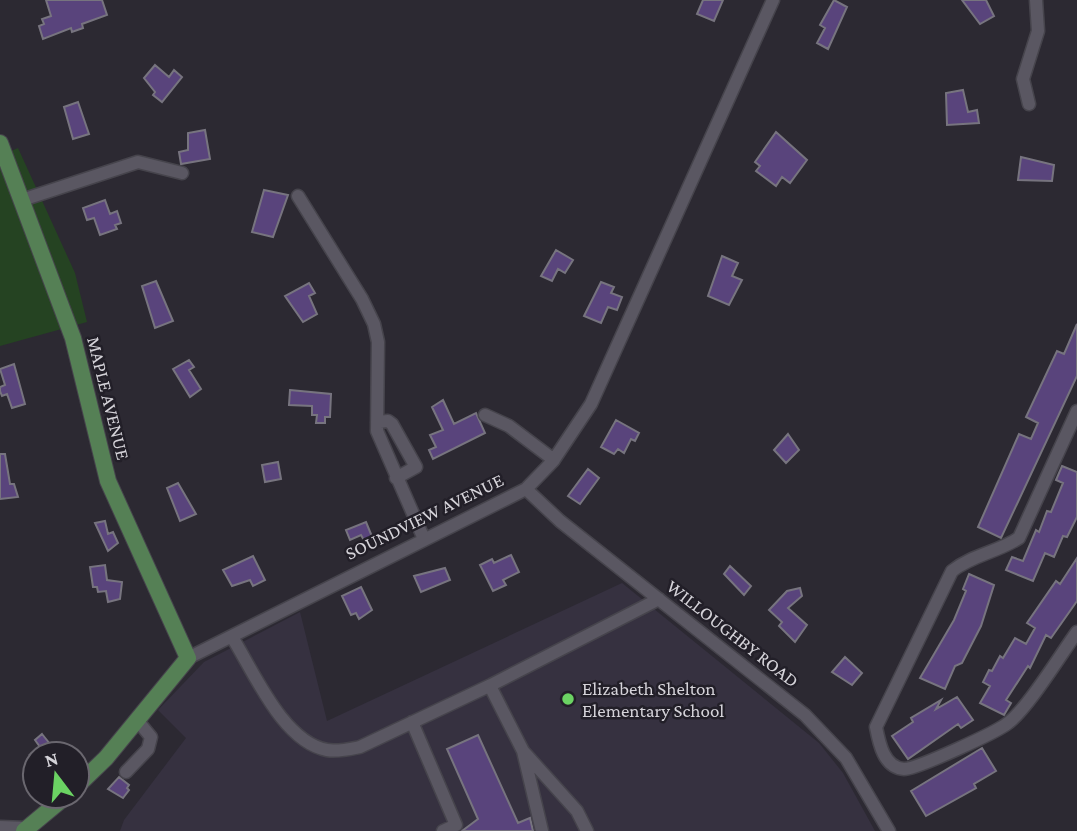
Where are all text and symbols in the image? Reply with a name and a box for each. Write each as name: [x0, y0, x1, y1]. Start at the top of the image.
street label: MAPLE AVENUE: [83, 334, 134, 462]
street label: SOUNDVIEW AVENUE: [342, 469, 507, 564]
street label: WILLOUGHBY ROAD: [662, 575, 803, 691]
place label: Elizabeth Shelton Elementary School: [582, 678, 724, 721]
marker: Elizabeth Shelton Elementary School: [560, 691, 576, 707]
north arrow: [21, 740, 91, 810]
text: N: [42, 747, 61, 771]

